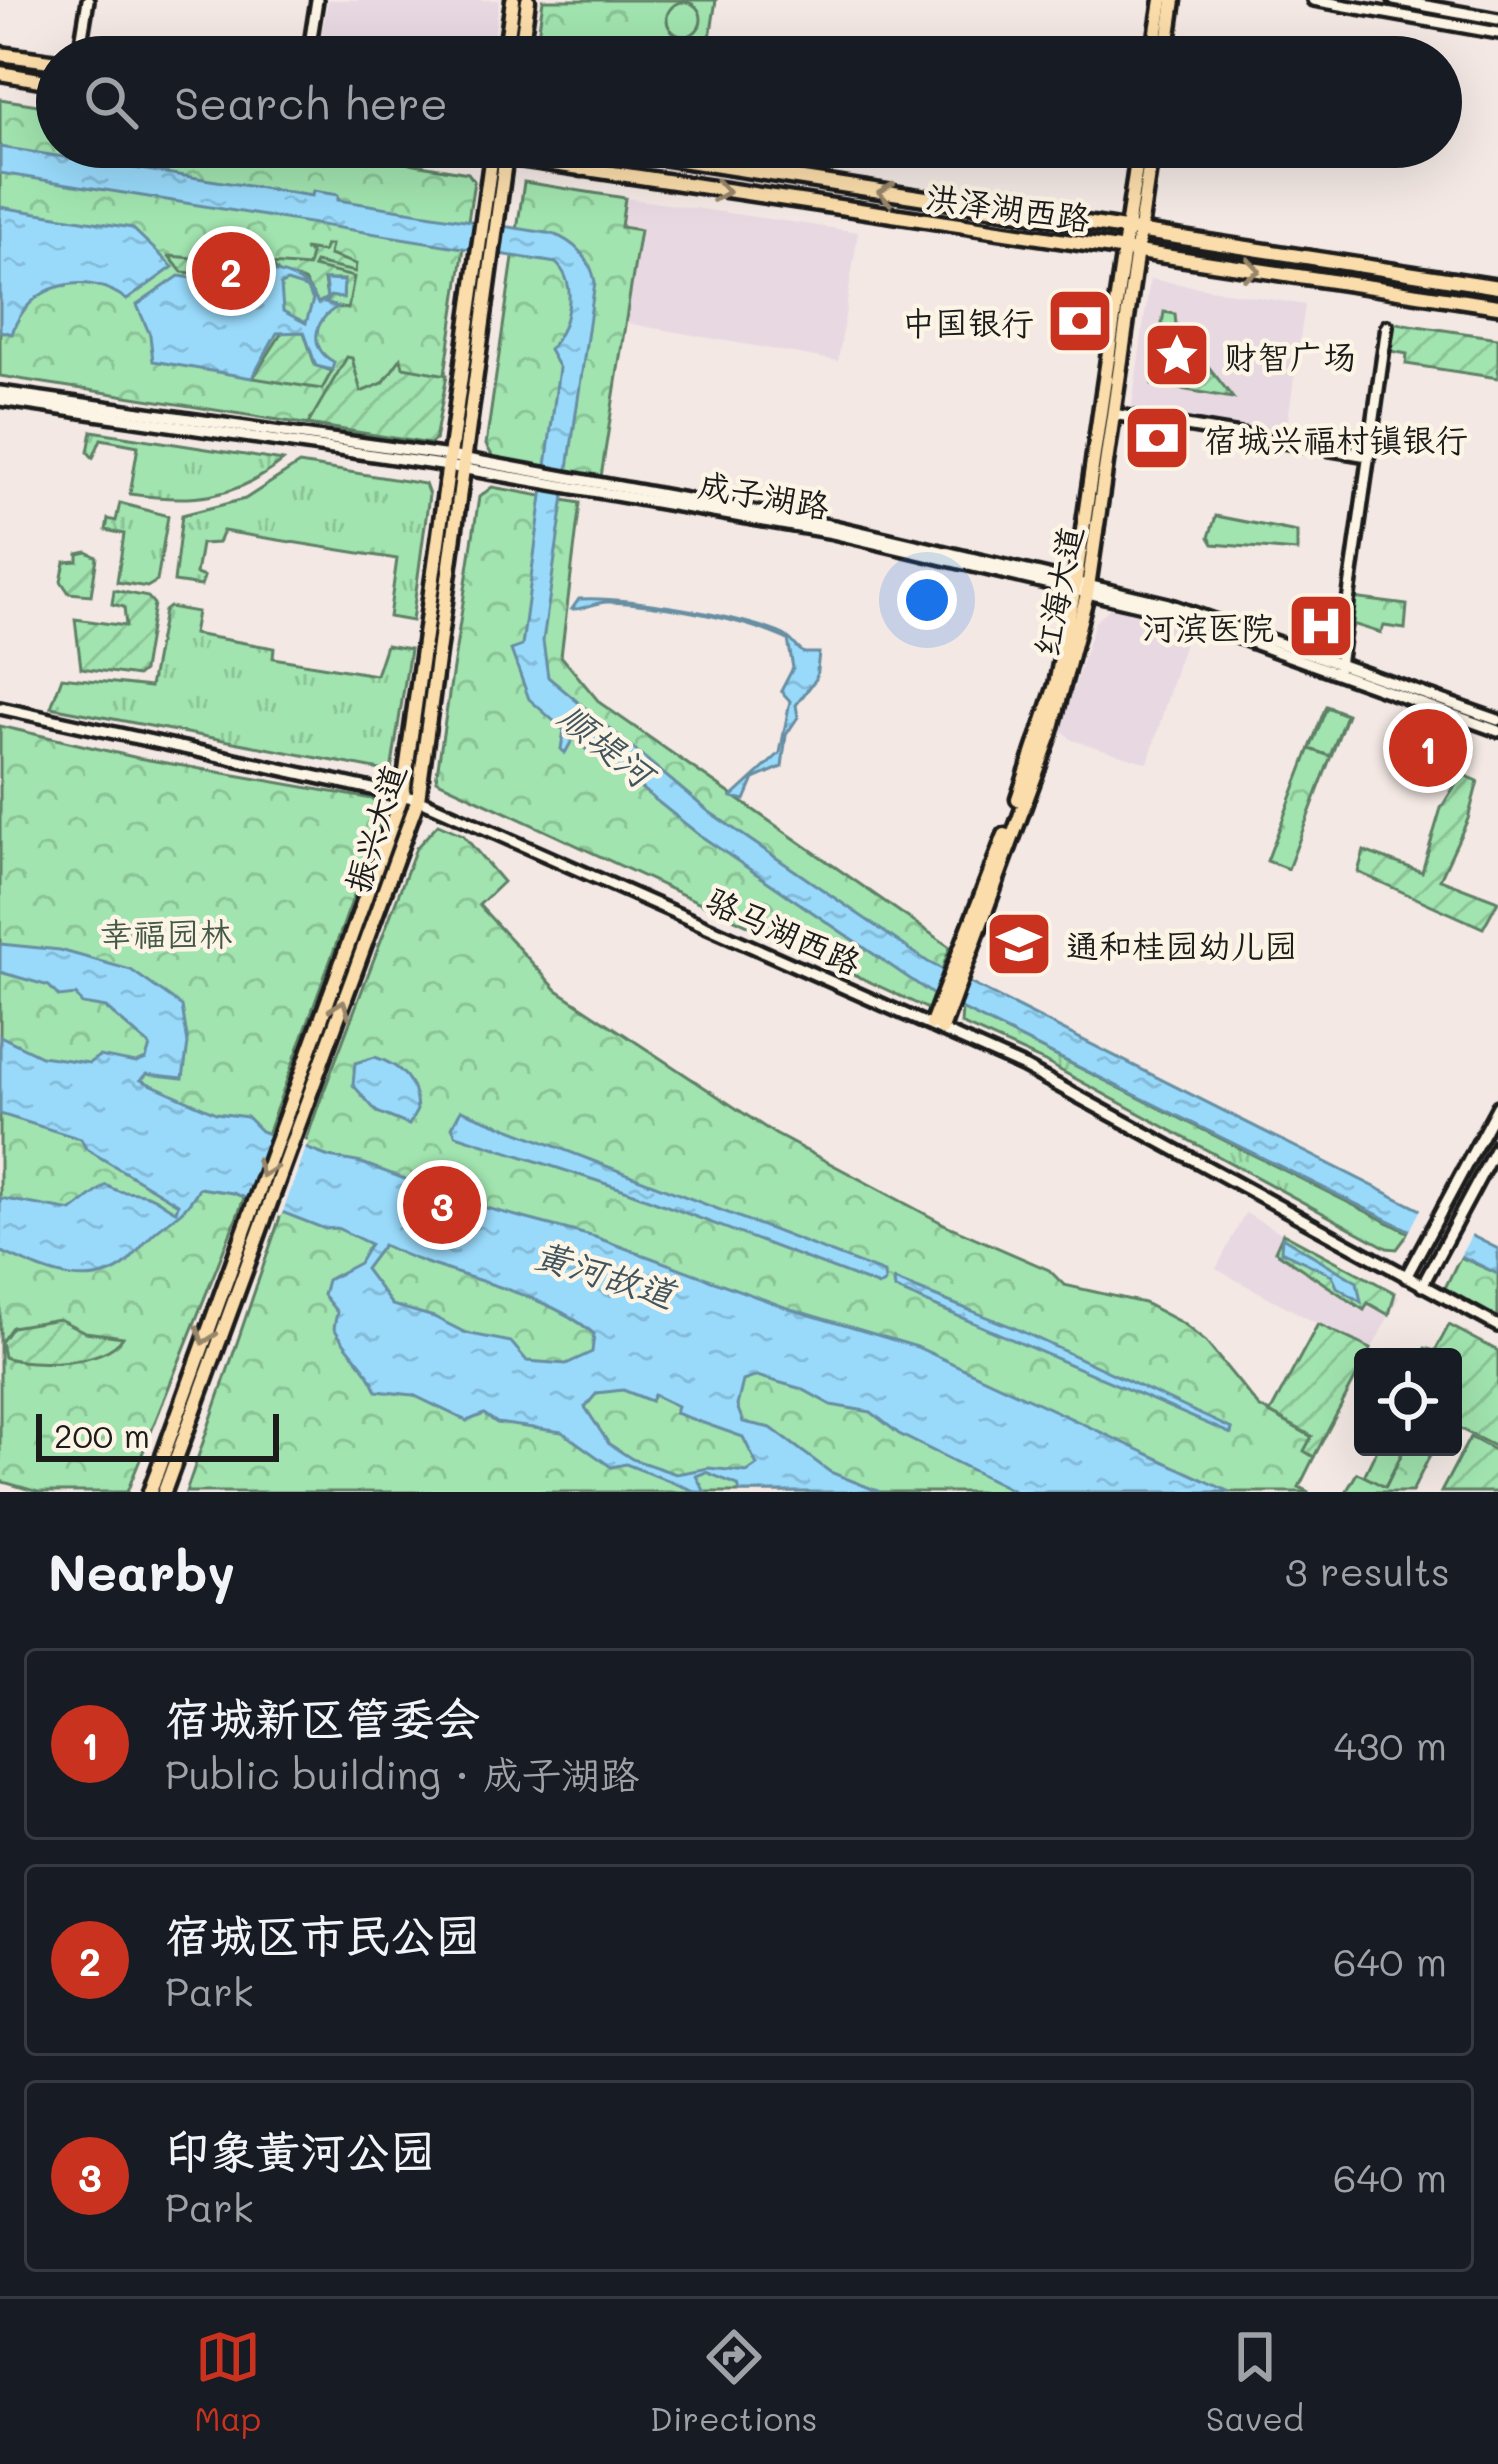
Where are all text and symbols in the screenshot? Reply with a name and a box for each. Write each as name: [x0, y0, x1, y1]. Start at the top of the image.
search box: [36, 36, 1462, 168]
icon: search: [78, 69, 144, 135]
text: Search here: [174, 73, 448, 131]
street label: 洪泽湖西路: [923, 173, 1093, 239]
one-way arrow: [711, 177, 731, 202]
one-way arrow: [876, 181, 896, 206]
pin: 2: [192, 226, 270, 316]
one-way arrow: [1241, 256, 1261, 281]
bank icon: 中国银行: [1045, 286, 1115, 356]
place label: 中国银行: [902, 300, 1034, 343]
place icon: 财智广场: [1142, 320, 1212, 390]
place label: 财智广场: [1224, 334, 1356, 377]
bank icon: 宿城兴福村镇银行: [1122, 403, 1192, 473]
place label: 宿城兴福村镇银行: [1204, 417, 1468, 460]
street label: 成子湖路: [695, 461, 833, 527]
street label: 红海大道: [1023, 522, 1091, 660]
your location: [897, 570, 957, 630]
hospital icon: 河滨医院: [1286, 591, 1356, 661]
place label: 河滨医院: [1142, 605, 1274, 648]
water label: 顺堤河: [550, 692, 668, 799]
pin: 1: [1389, 703, 1467, 793]
street label: 振兴大道: [334, 759, 414, 897]
street label: 骆马湖西路: [700, 877, 868, 983]
school or university icon: 通和桂园幼儿园: [984, 909, 1054, 979]
park label: 幸福园林: [100, 911, 232, 954]
place label: 通和桂园幼儿园: [1066, 923, 1297, 966]
one-way arrow: [327, 999, 352, 1020]
one-way arrow: [255, 1158, 279, 1179]
pin: 3: [403, 1160, 481, 1250]
water label: 黄河故道: [529, 1229, 684, 1317]
one-way arrow: [195, 1325, 219, 1346]
map controls: [1354, 1348, 1462, 1456]
button: locate: [1354, 1348, 1462, 1456]
scale bar: [36, 1408, 279, 1461]
text: 200 m: [54, 1413, 150, 1456]
text: Nearby: [48, 1537, 235, 1604]
text: 3 results: [1285, 1545, 1450, 1596]
text: 宿城新区管委会: [165, 1688, 480, 1746]
text: 1: [81, 1719, 99, 1770]
text: 430 m: [1334, 1719, 1447, 1770]
text: Public building · 成子湖路: [165, 1748, 639, 1799]
text: 宿城区市民公园: [165, 1905, 480, 1963]
text: 2: [79, 1935, 101, 1986]
text: 640 m: [1333, 1935, 1447, 1986]
text: Park: [165, 1965, 253, 2016]
text: 印象黄河公园: [165, 2121, 435, 2179]
text: 3: [78, 2151, 102, 2202]
text: 640 m: [1333, 2151, 1447, 2202]
text: Park: [165, 2181, 253, 2232]
tab: Map: [194, 2324, 261, 2439]
tab: Directions: [650, 2324, 817, 2439]
tab: Saved: [1206, 2324, 1304, 2439]

